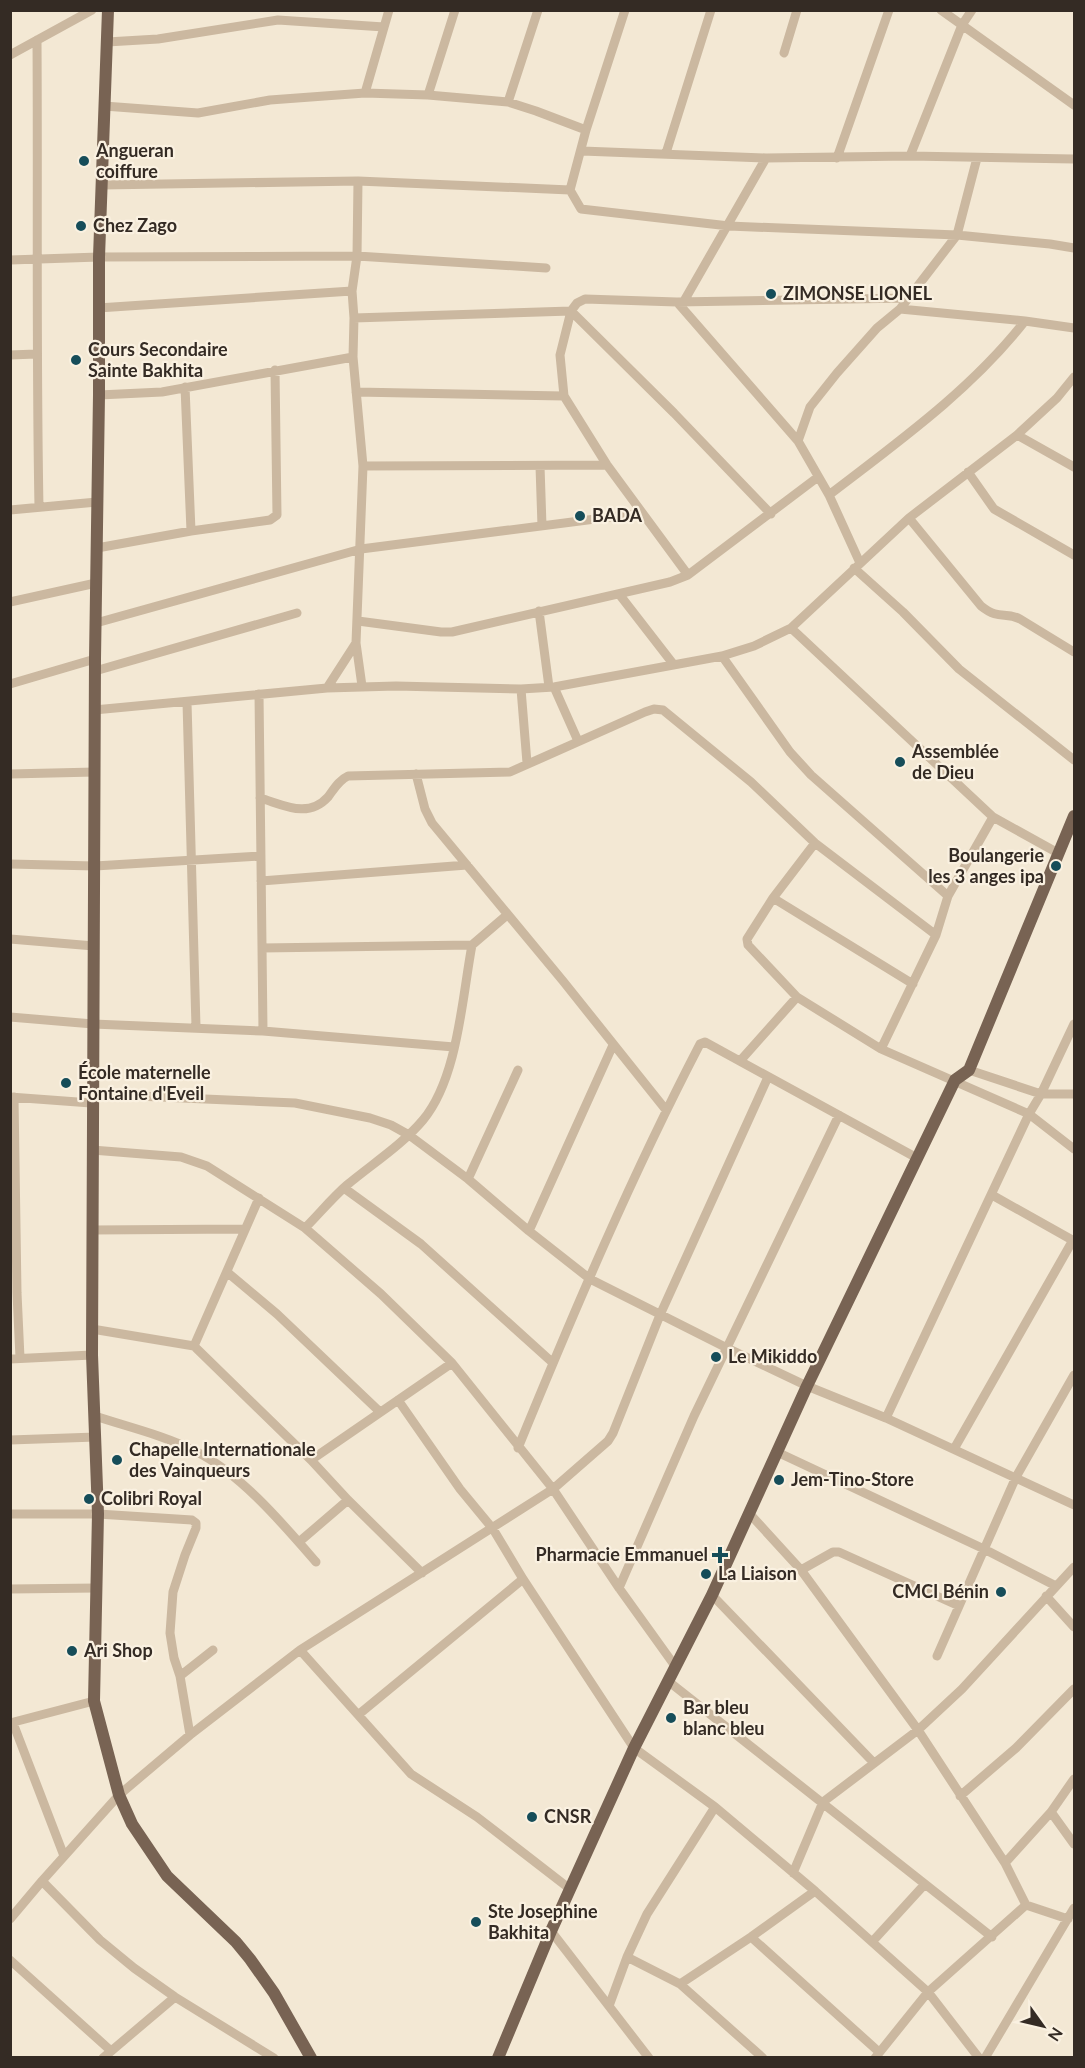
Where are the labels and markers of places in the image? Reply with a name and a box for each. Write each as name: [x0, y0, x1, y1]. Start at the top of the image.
place label: Angueran coiffure: [95, 139, 174, 182]
marker: Angueran coiffure: [77, 154, 91, 168]
place label: Chez Zago: [93, 214, 177, 236]
marker: Chez Zago: [74, 219, 88, 233]
place label: ZIMONSE LIONEL: [783, 282, 933, 304]
marker: ZIMONSE LIONEL: [764, 287, 778, 301]
place label: Cours Secondaire Sainte Bakhita: [88, 338, 228, 381]
marker: Cours Secondaire Sainte Bakhita: [69, 353, 83, 367]
place label: BADA: [592, 504, 642, 526]
marker: BADA: [573, 509, 587, 523]
place label: Assemblée de Dieu: [911, 740, 999, 783]
marker: Assemblée de Dieu: [893, 755, 907, 769]
place label: Boulangerie les 3 anges ipa: [928, 844, 1044, 887]
marker: Boulangerie les 3 anges ipa: [1049, 859, 1063, 873]
place label: École maternelle Fontaine d'Eveil: [78, 1061, 211, 1104]
marker: École maternelle Fontaine d'Eveil: [59, 1076, 73, 1090]
place label: Le Mikiddo: [728, 1345, 817, 1367]
marker: Le Mikiddo: [709, 1350, 723, 1364]
place label: Chapelle Internationale des Vainqueurs: [129, 1438, 316, 1481]
marker: Chapelle Internationale des Vainqueurs: [110, 1453, 124, 1467]
place label: Jem-Tino-Store: [791, 1468, 914, 1490]
marker: Jem-Tino-Store: [772, 1473, 786, 1487]
place label: Colibri Royal: [101, 1487, 202, 1509]
marker: Colibri Royal: [82, 1492, 96, 1506]
place label: Pharmacie Emmanuel: [536, 1543, 708, 1565]
marker: Pharmacie Emmanuel: [713, 1548, 727, 1562]
place label: La Liaison: [718, 1562, 797, 1584]
marker: La Liaison: [699, 1567, 713, 1581]
place label: CMCI Bénin: [892, 1580, 989, 1602]
marker: CMCI Bénin: [994, 1585, 1008, 1599]
place label: Ari Shop: [83, 1639, 153, 1661]
marker: Ari Shop: [65, 1644, 79, 1658]
place label: Bar bleu blanc bleu: [683, 1696, 764, 1739]
marker: Bar bleu blanc bleu: [664, 1711, 678, 1725]
place label: CNSR: [544, 1805, 592, 1827]
marker: CNSR: [525, 1810, 539, 1824]
place label: Ste Josephine Bakhita: [488, 1900, 598, 1943]
marker: Ste Josephine Bakhita: [469, 1915, 483, 1929]

